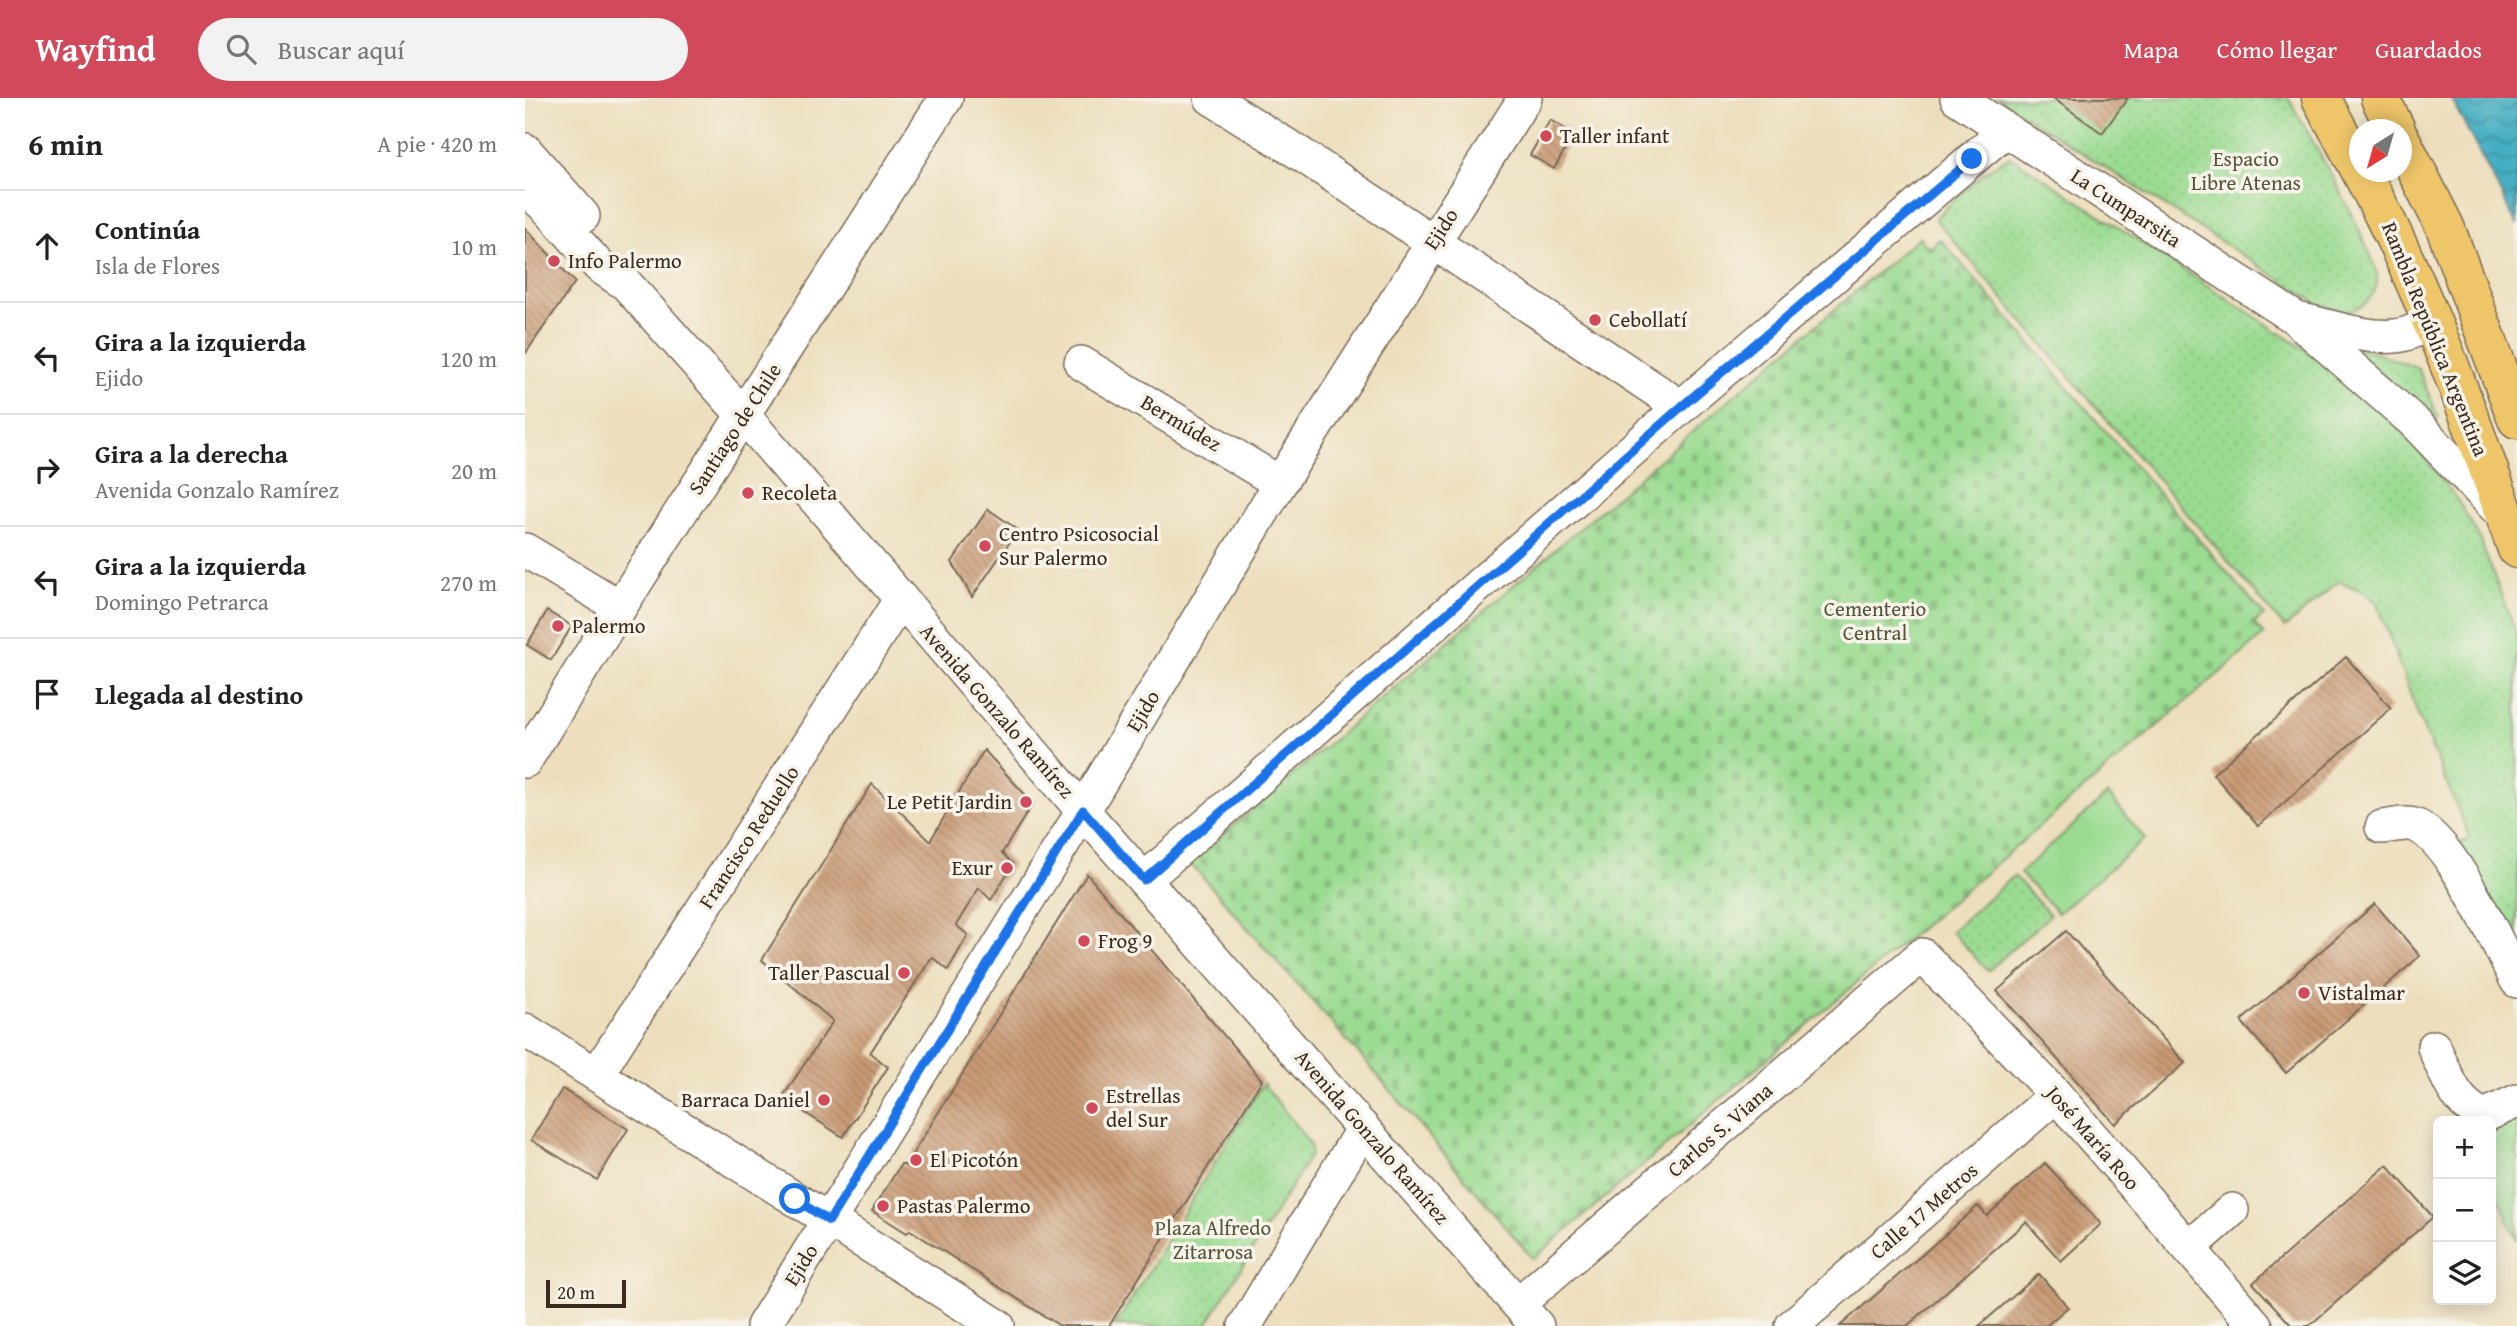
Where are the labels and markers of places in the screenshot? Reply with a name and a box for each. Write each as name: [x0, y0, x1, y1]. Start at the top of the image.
place label: Taller infant: [1560, 120, 1670, 151]
marker: Taller infant: [1538, 128, 1554, 144]
place label: Info Palermo: [568, 245, 682, 276]
marker: Info Palermo: [546, 253, 562, 269]
place label: Cebollatí: [1609, 304, 1688, 335]
marker: Cebollatí: [1587, 312, 1603, 328]
place label: Recoleta: [762, 477, 837, 508]
marker: Recoleta: [740, 485, 756, 501]
place label: Centro Psicosocial Sur Palermo: [999, 518, 1159, 573]
marker: Centro Psicosocial Sur Palermo: [977, 538, 993, 554]
place label: Palermo: [572, 610, 646, 641]
marker: Palermo: [550, 618, 566, 634]
place label: Le Petit Jardin: [887, 786, 1012, 817]
marker: Le Petit Jardin: [1018, 794, 1034, 810]
place label: Exur: [952, 852, 993, 883]
marker: Exur: [999, 860, 1015, 876]
place label: Frog 9: [1098, 925, 1152, 956]
marker: Frog 9: [1076, 933, 1092, 949]
place label: Taller Pascual: [768, 957, 890, 988]
marker: Taller Pascual: [896, 965, 912, 981]
place label: Vistalmar: [2318, 977, 2405, 1008]
marker: Vistalmar: [2296, 985, 2312, 1001]
place label: Estrellas del Sur: [1106, 1080, 1181, 1135]
place label: Barraca Daniel: [681, 1084, 810, 1115]
marker: Barraca Daniel: [816, 1092, 832, 1108]
marker: Estrellas del Sur: [1084, 1100, 1100, 1116]
place label: El Picotón: [930, 1144, 1018, 1175]
marker: El Picotón: [908, 1152, 924, 1168]
place label: Pastas Palermo: [897, 1190, 1030, 1221]
marker: Pastas Palermo: [875, 1198, 891, 1214]

